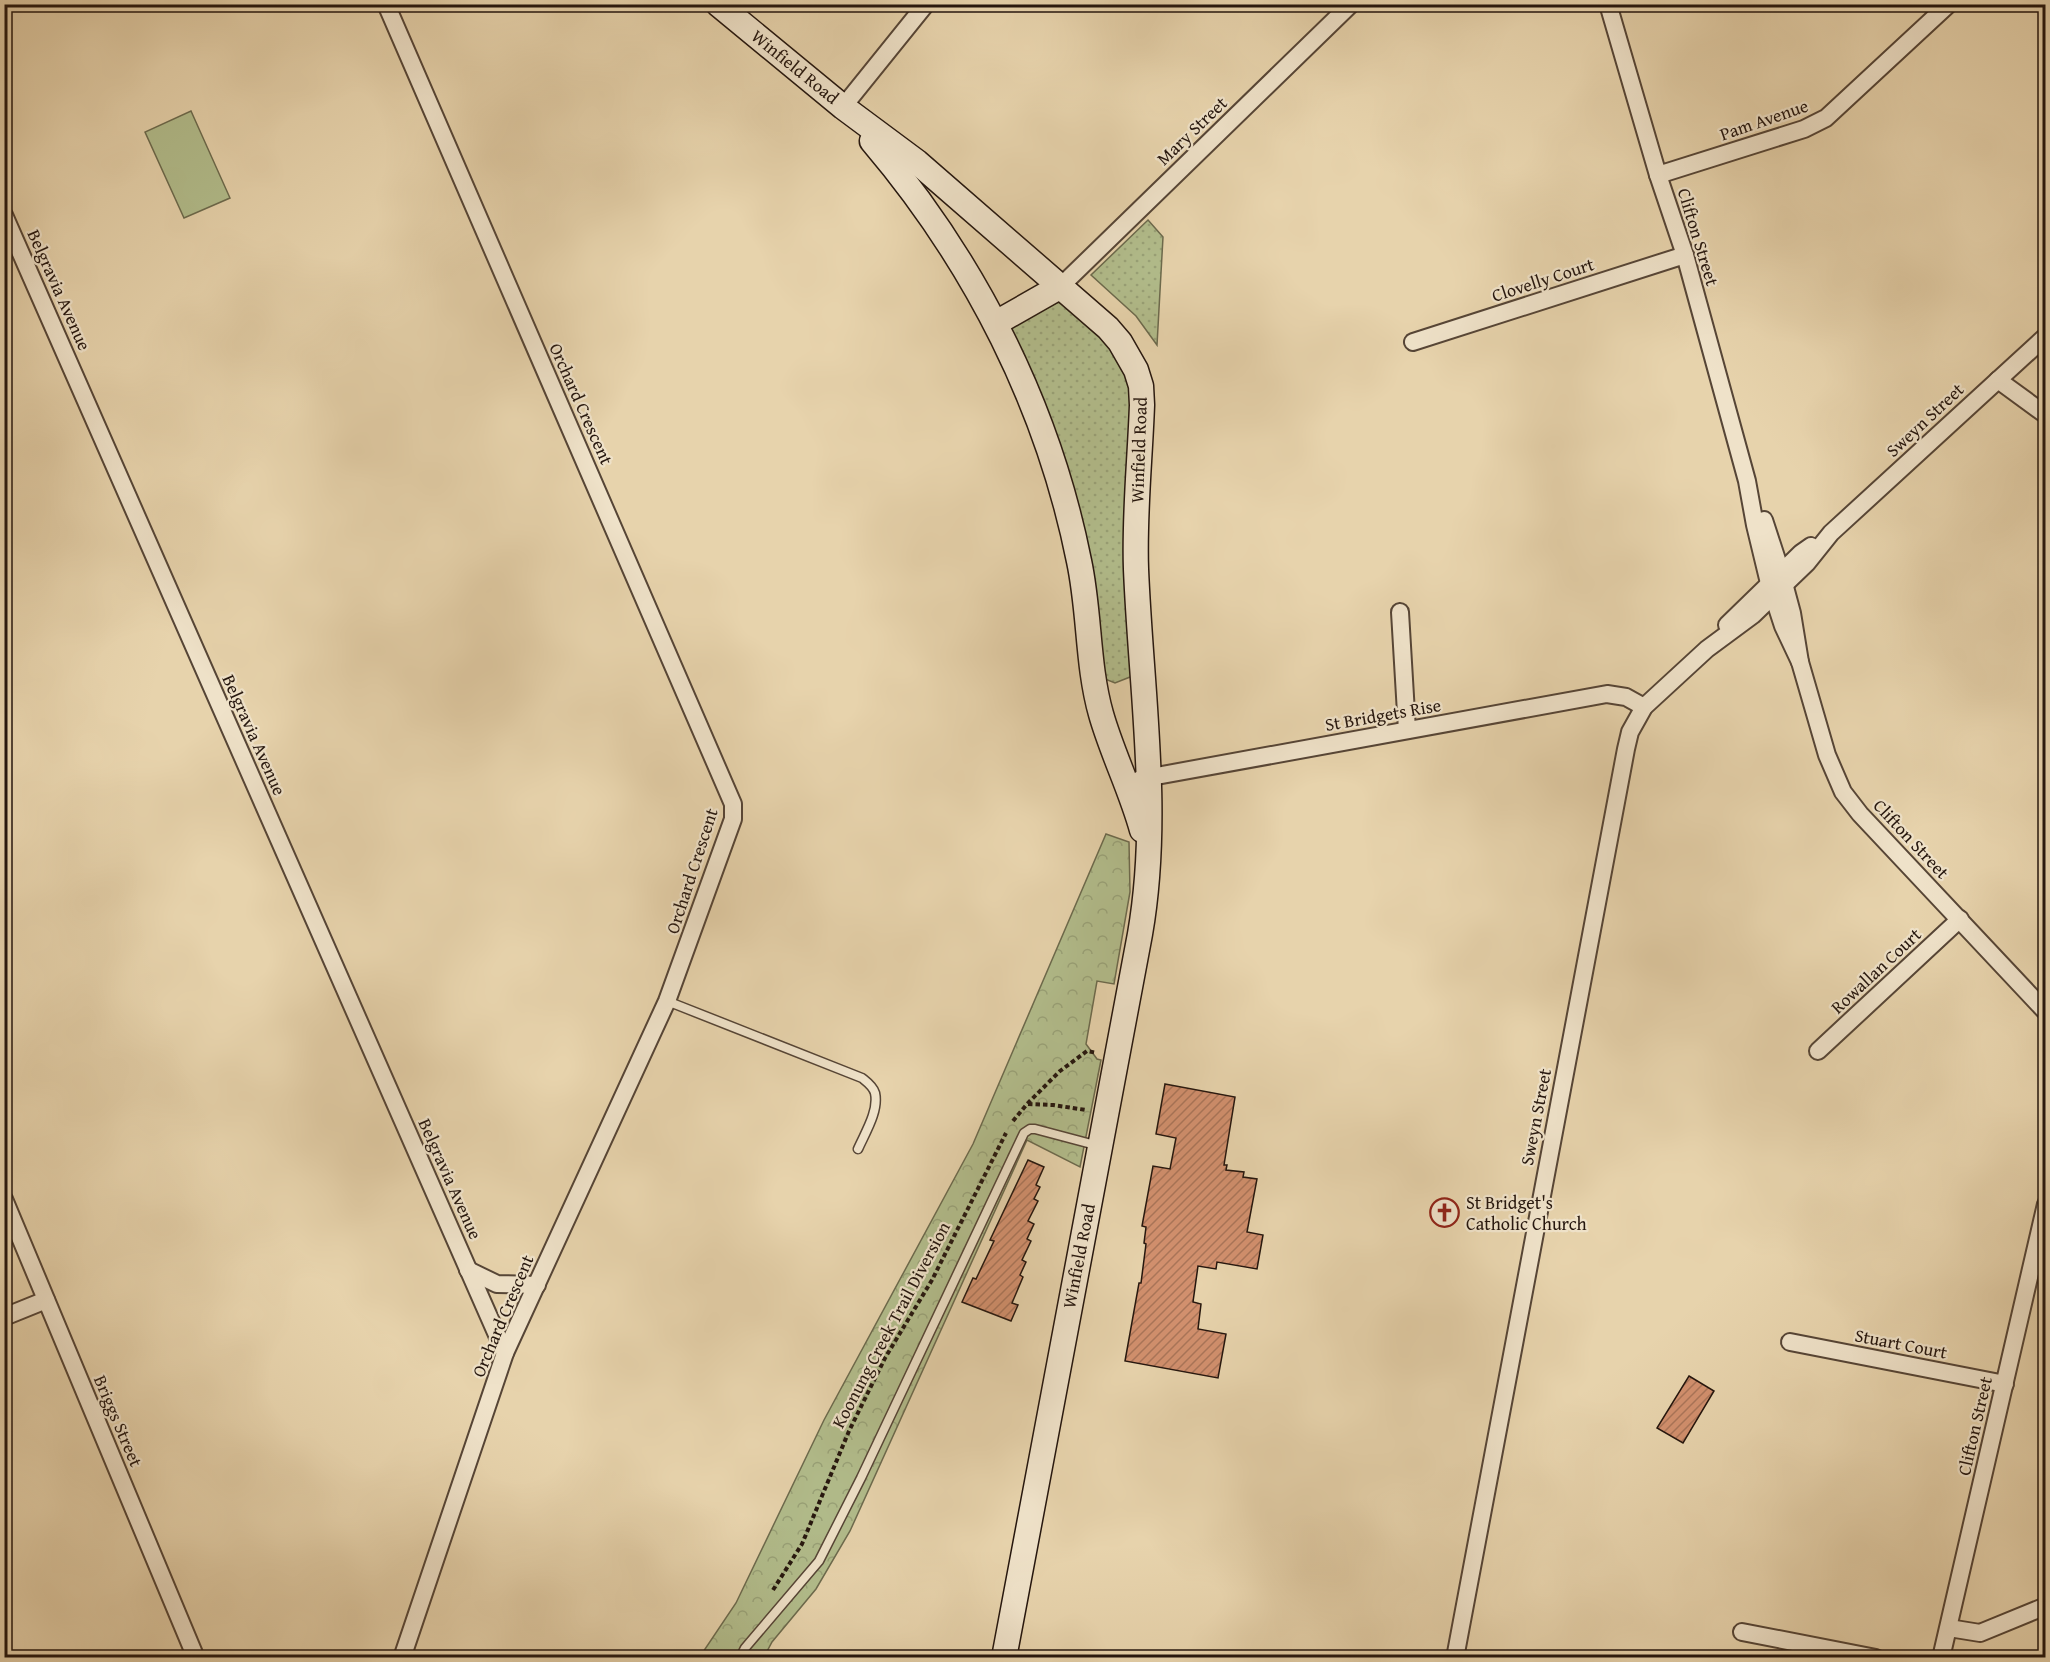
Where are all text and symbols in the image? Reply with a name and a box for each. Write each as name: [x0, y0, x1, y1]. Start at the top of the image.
street label: Winfield Road: [746, 23, 845, 111]
street label: Mary Street: [1150, 90, 1234, 171]
street label: Pam Avenue: [1716, 92, 1812, 147]
street label: Clifton Street: [1671, 185, 1726, 290]
street label: Belgravia Avenue: [21, 225, 98, 355]
street label: Clovelly Court: [1488, 250, 1598, 309]
street label: Orchard Crescent: [543, 339, 621, 470]
street label: Sweyn Street: [1880, 376, 1970, 463]
street label: Winfield Road: [1123, 396, 1154, 503]
street label: Belgravia Avenue: [216, 670, 293, 800]
street label: St Bridgets Rise: [1323, 691, 1443, 738]
street label: Clifton Street: [1867, 793, 1956, 885]
street label: Orchard Crescent: [659, 804, 725, 937]
street label: Rowallan Court: [1824, 921, 1928, 1020]
street label: Sweyn Street: [1513, 1065, 1558, 1168]
street label: Belgravia Avenue: [412, 1114, 489, 1244]
place label: St Bridget's Catholic Church: [1466, 1189, 1587, 1237]
church icon: St Bridget's Catholic Church: [1429, 1197, 1461, 1229]
street label: Winfield Road: [1055, 1201, 1102, 1311]
street label: Koonung Creek Trail Diversion: [825, 1217, 957, 1433]
street label: Orchard Crescent: [465, 1250, 541, 1381]
street label: Stuart Court: [1853, 1321, 1950, 1366]
street label: Briggs Street: [87, 1371, 150, 1471]
street label: Clifton Street: [1950, 1373, 1999, 1478]

